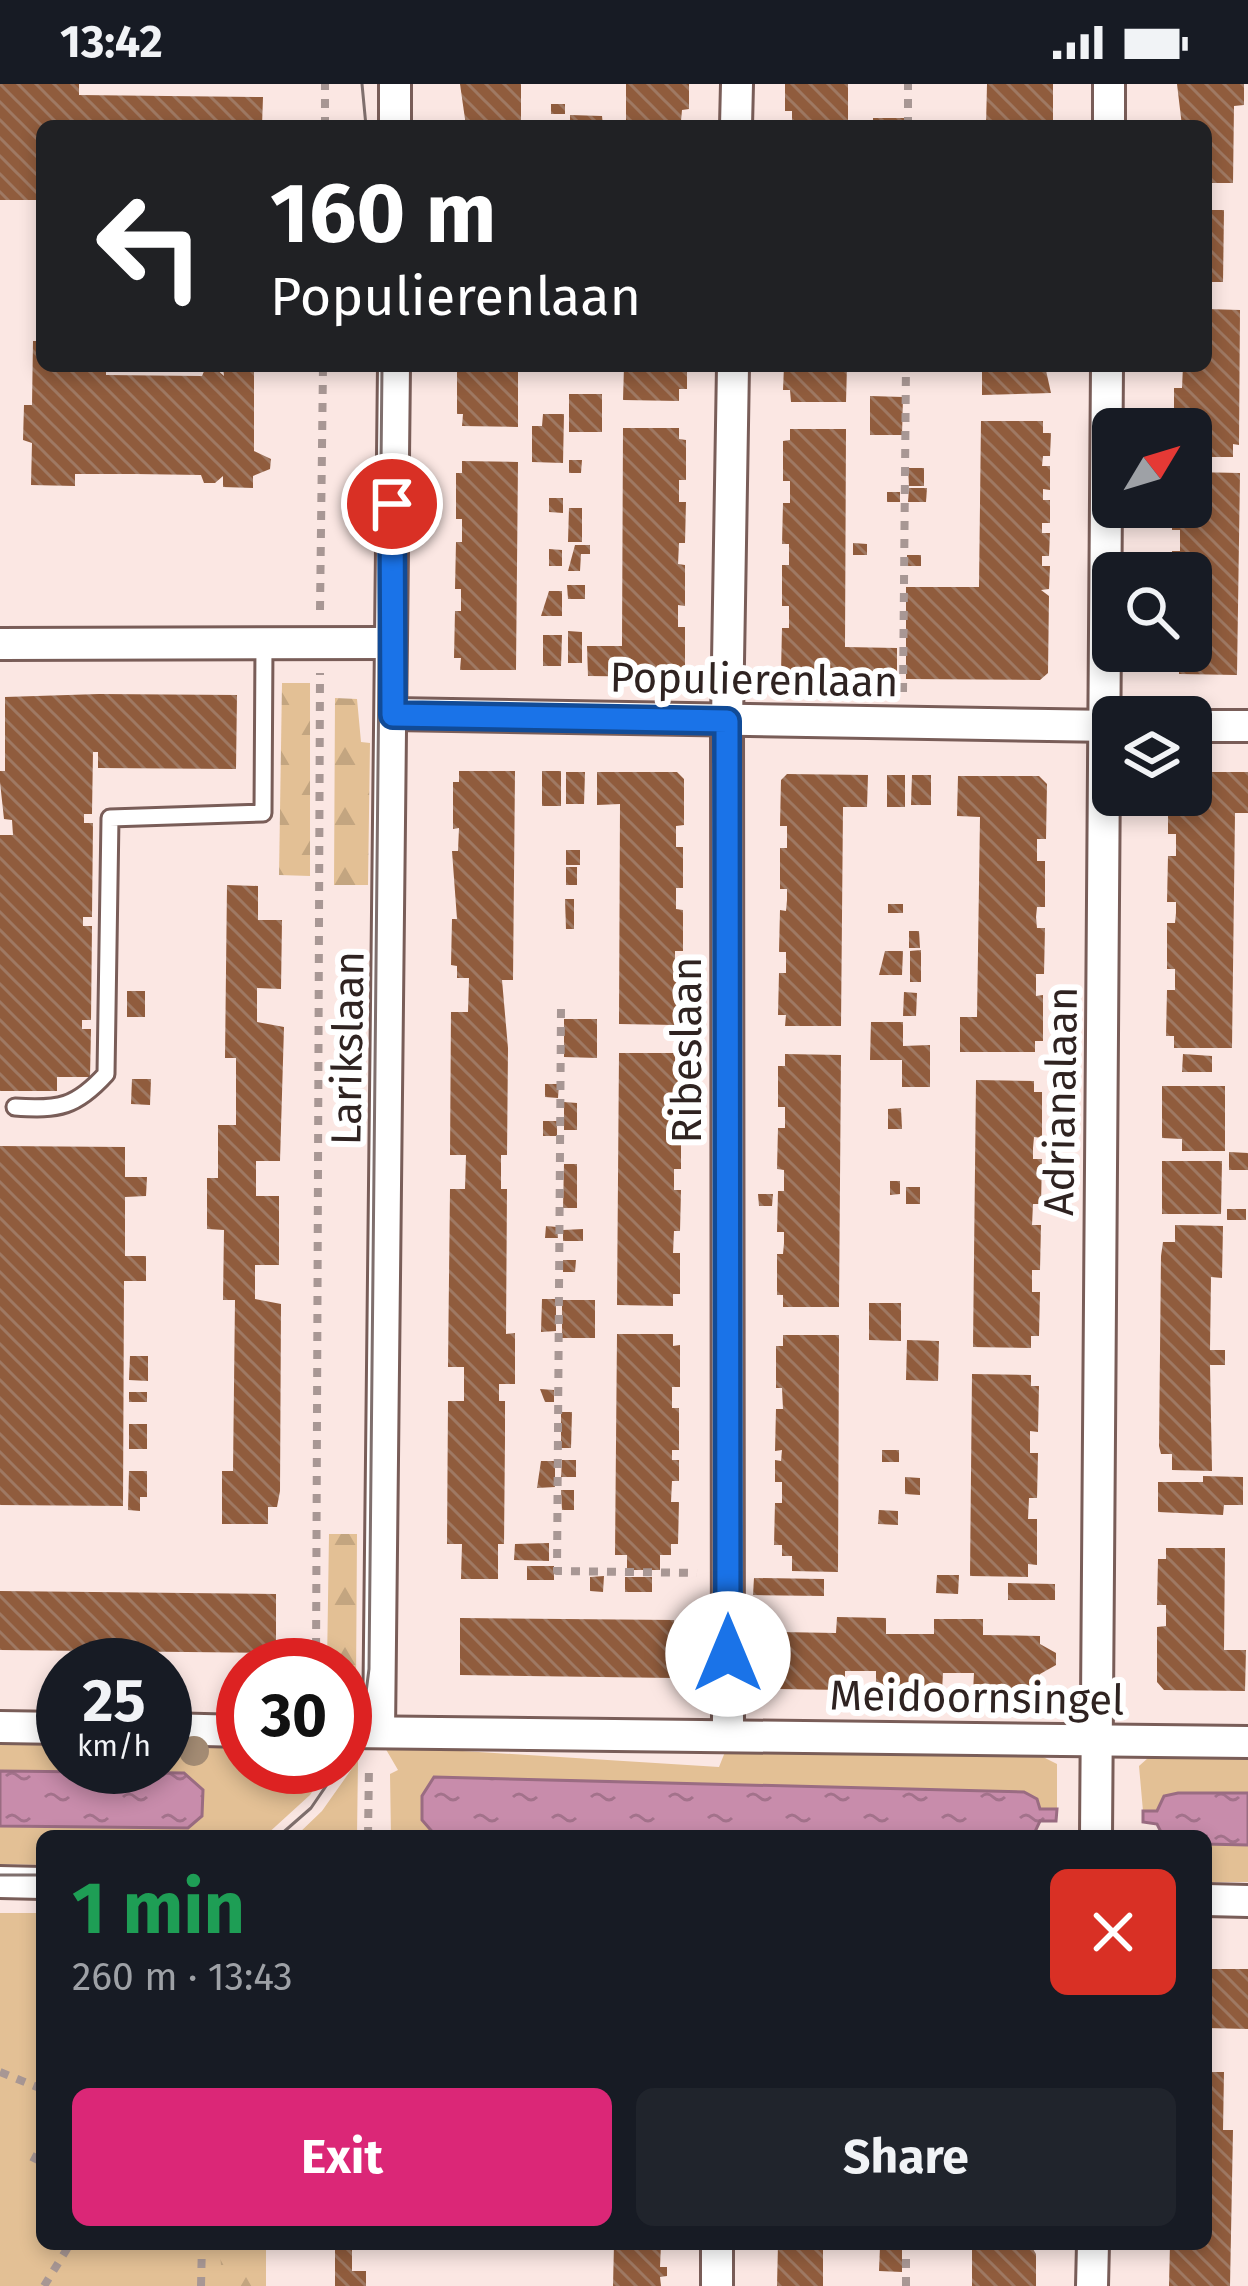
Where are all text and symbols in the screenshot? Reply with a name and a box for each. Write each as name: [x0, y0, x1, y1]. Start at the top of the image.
text: 13:42: [60, 15, 163, 69]
text: 160 m: [270, 163, 496, 264]
icon: left: [72, 168, 228, 324]
text: Populierenlaan: [270, 265, 641, 329]
north arrow: [1092, 408, 1212, 528]
map controls: [1092, 408, 1212, 816]
pin: [341, 453, 443, 555]
icon: arrive: [359, 471, 425, 537]
button: search: [1092, 552, 1212, 672]
street label: Populierenlaan: [609, 652, 899, 708]
button: layers: [1092, 696, 1212, 816]
street label: Larikslaan: [321, 950, 375, 1146]
street label: Ribeslaan: [662, 957, 712, 1143]
street label: Adrianalaan: [1034, 986, 1088, 1216]
position arrow: [665, 1591, 791, 1717]
speed limit sign: 30: [216, 1638, 372, 1794]
text: 25: [82, 1665, 146, 1737]
street label: Meidoornsingel: [829, 1670, 1125, 1726]
text: km/h: [77, 1728, 151, 1764]
text: 1 min: [72, 1866, 245, 1952]
button: close: [1050, 1869, 1176, 1995]
text: 260 m · 13:43: [72, 1954, 293, 2000]
button: Exit: [72, 2088, 612, 2226]
button: Share: [636, 2088, 1176, 2226]

